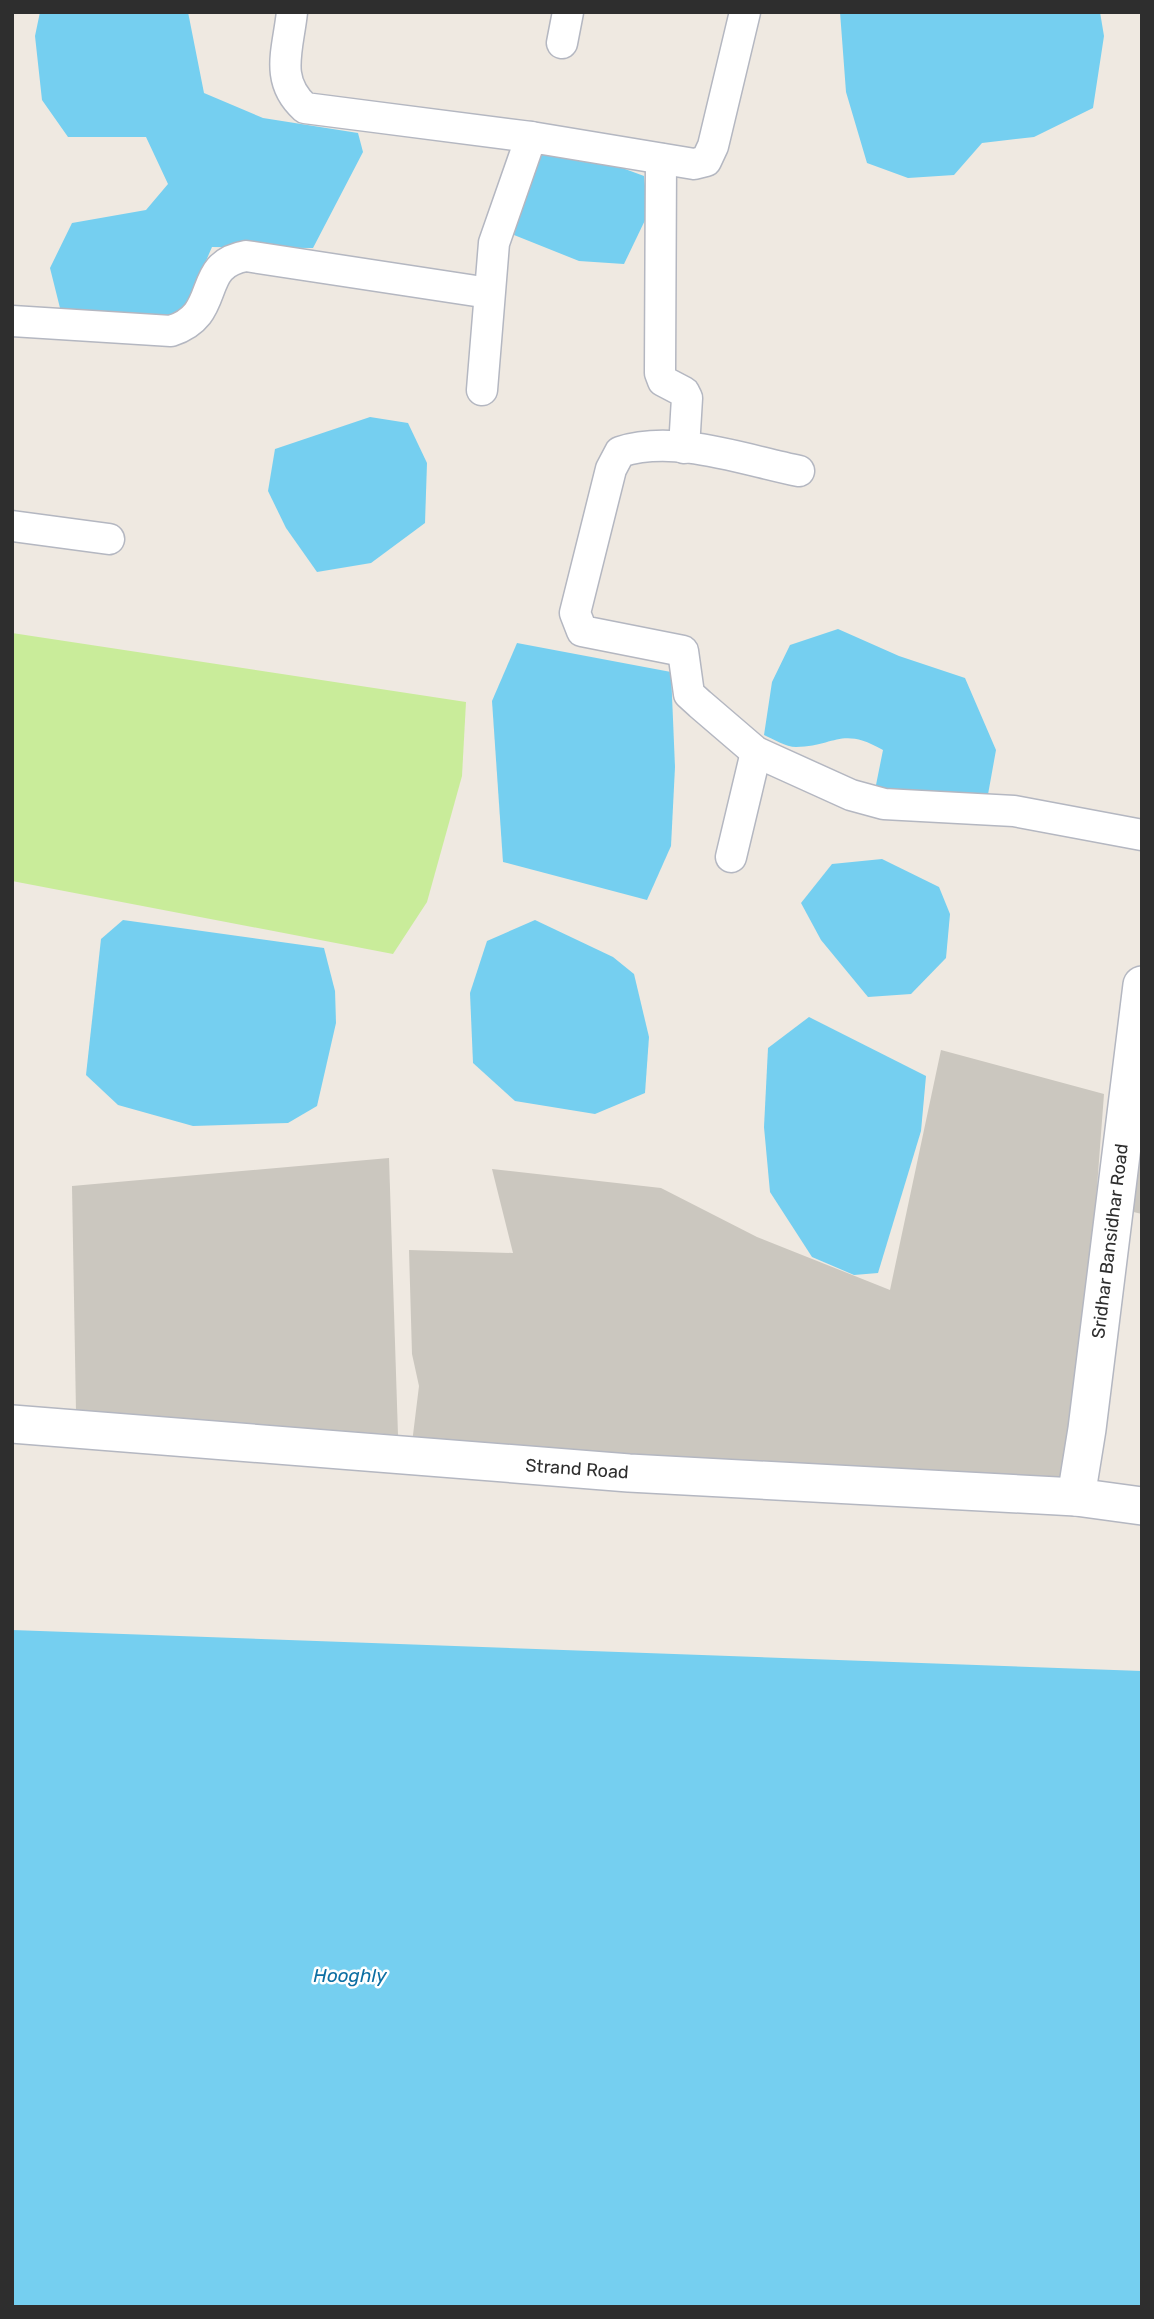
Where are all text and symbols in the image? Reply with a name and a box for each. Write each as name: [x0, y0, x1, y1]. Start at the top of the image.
street label: Sridhar Bansidhar Road: [1087, 1142, 1133, 1340]
street label: Strand Road: [525, 1454, 629, 1484]
water label: Hooghly: [313, 1964, 387, 1987]

